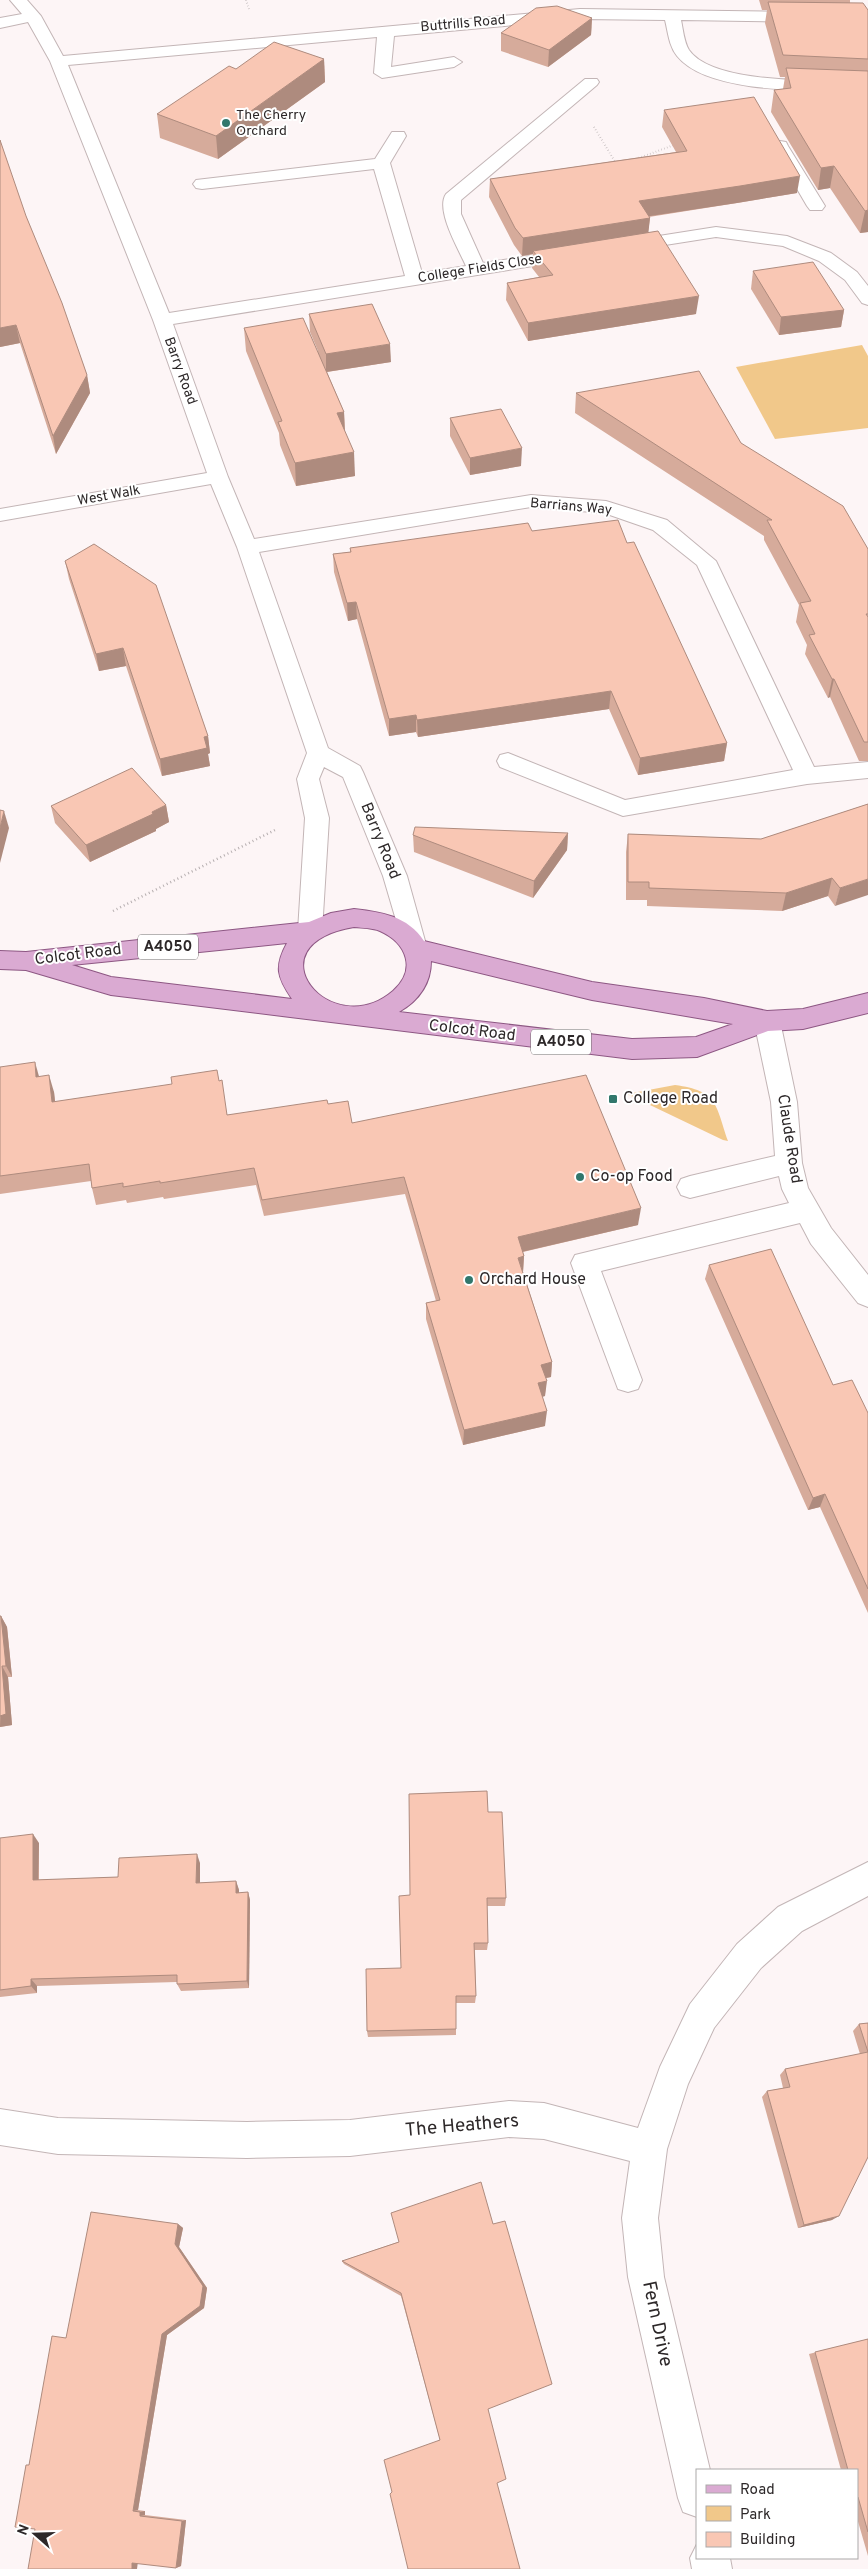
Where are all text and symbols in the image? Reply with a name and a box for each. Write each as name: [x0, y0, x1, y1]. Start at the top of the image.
street label: Buttrills Road: [420, 12, 506, 36]
place label: The Cherry Orchard: [236, 107, 306, 140]
marker: The Cherry Orchard: [220, 117, 232, 129]
street label: College Fields Close: [417, 251, 543, 287]
street label: Barry Road: [160, 335, 200, 407]
street label: West Walk: [76, 482, 142, 510]
street label: Barrians Way: [529, 495, 613, 519]
street label: Barry Road: [356, 800, 404, 882]
road number: A4050: [138, 934, 198, 960]
street label: Colcot Road: [33, 940, 123, 970]
street label: Colcot Road: [427, 1016, 517, 1046]
road number: A4050: [531, 1030, 591, 1054]
place label: College Road: [623, 1089, 718, 1109]
marker: College Road: [607, 1093, 619, 1105]
street label: Claude Road: [772, 1093, 806, 1185]
place label: Co-op Food: [590, 1167, 673, 1187]
marker: Co-op Food: [574, 1171, 586, 1183]
place label: Orchard House: [479, 1270, 586, 1290]
marker: Orchard House: [463, 1274, 475, 1286]
street label: The Heathers: [404, 2109, 520, 2143]
street label: Fern Drive: [636, 2279, 678, 2369]
legend: [696, 2469, 858, 2559]
text: Road: [740, 2481, 775, 2500]
text: Park: [740, 2506, 771, 2525]
north arrow: [10, 2509, 60, 2559]
text: N: [14, 2522, 34, 2538]
text: Building: [740, 2531, 795, 2550]

